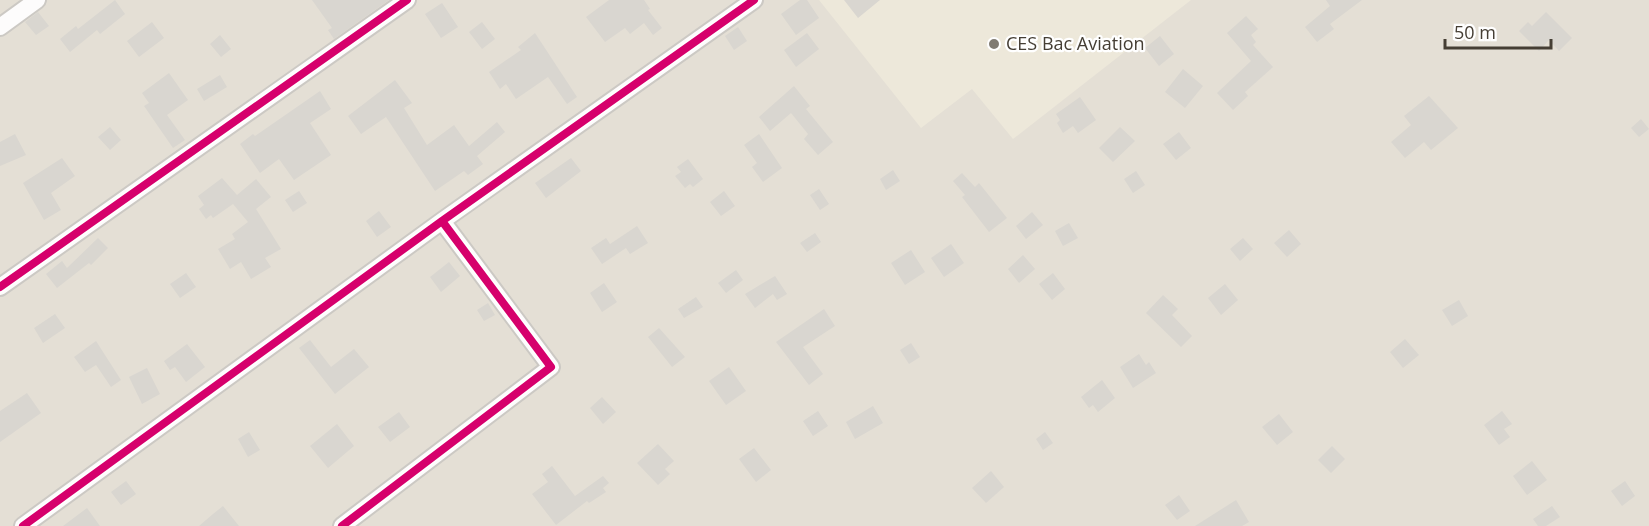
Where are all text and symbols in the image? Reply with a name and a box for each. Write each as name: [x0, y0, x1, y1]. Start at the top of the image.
scale bar: [1445, 12, 1552, 50]
text: 50 m: [1454, 20, 1496, 44]
place label: CES Bac Aviation: [1006, 31, 1145, 55]
marker: CES Bac Aviation: [987, 37, 1001, 51]

